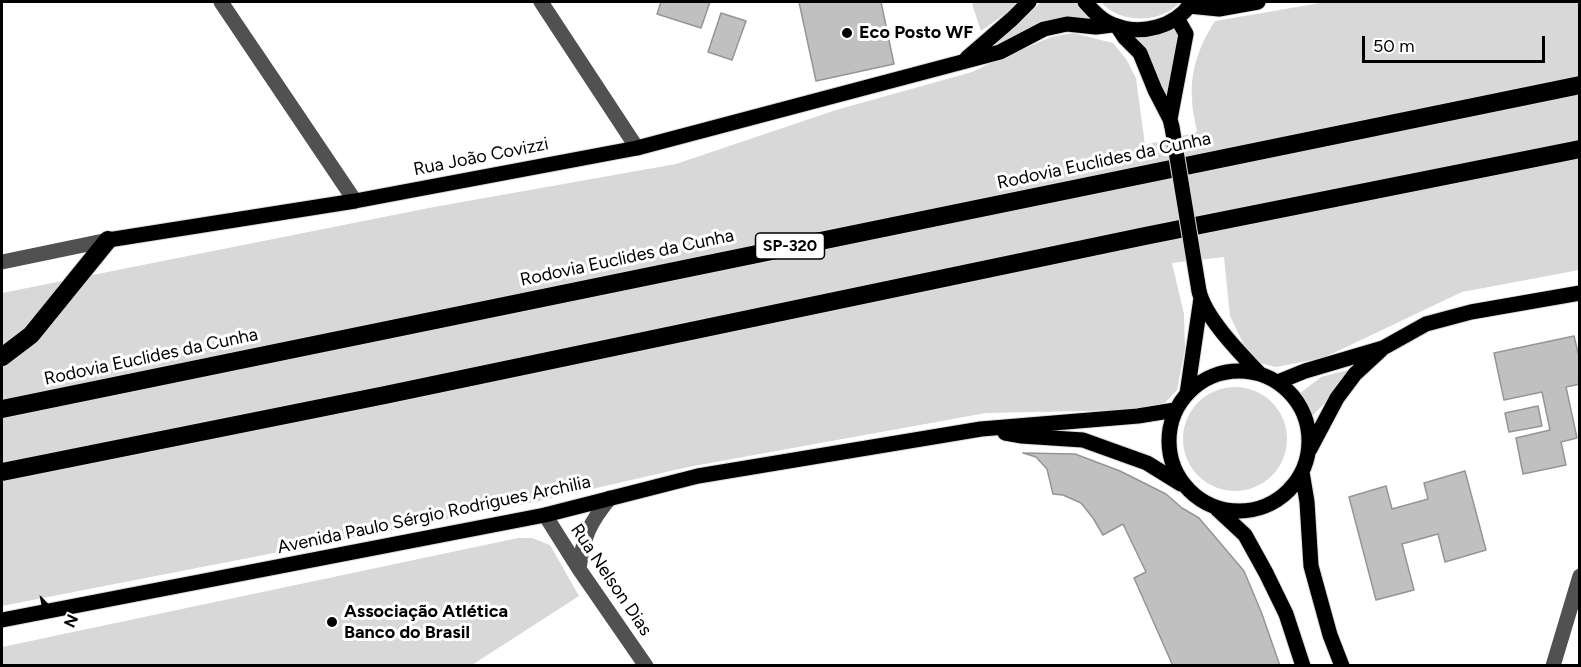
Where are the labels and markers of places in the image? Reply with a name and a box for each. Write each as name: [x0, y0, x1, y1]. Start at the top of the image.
place label: Eco Posto WF: [859, 22, 973, 44]
marker: Eco Posto WF: [840, 26, 854, 40]
place label: Associação Atlética Banco do Brasil: [344, 601, 508, 644]
marker: Associação Atlética Banco do Brasil: [325, 615, 339, 629]

